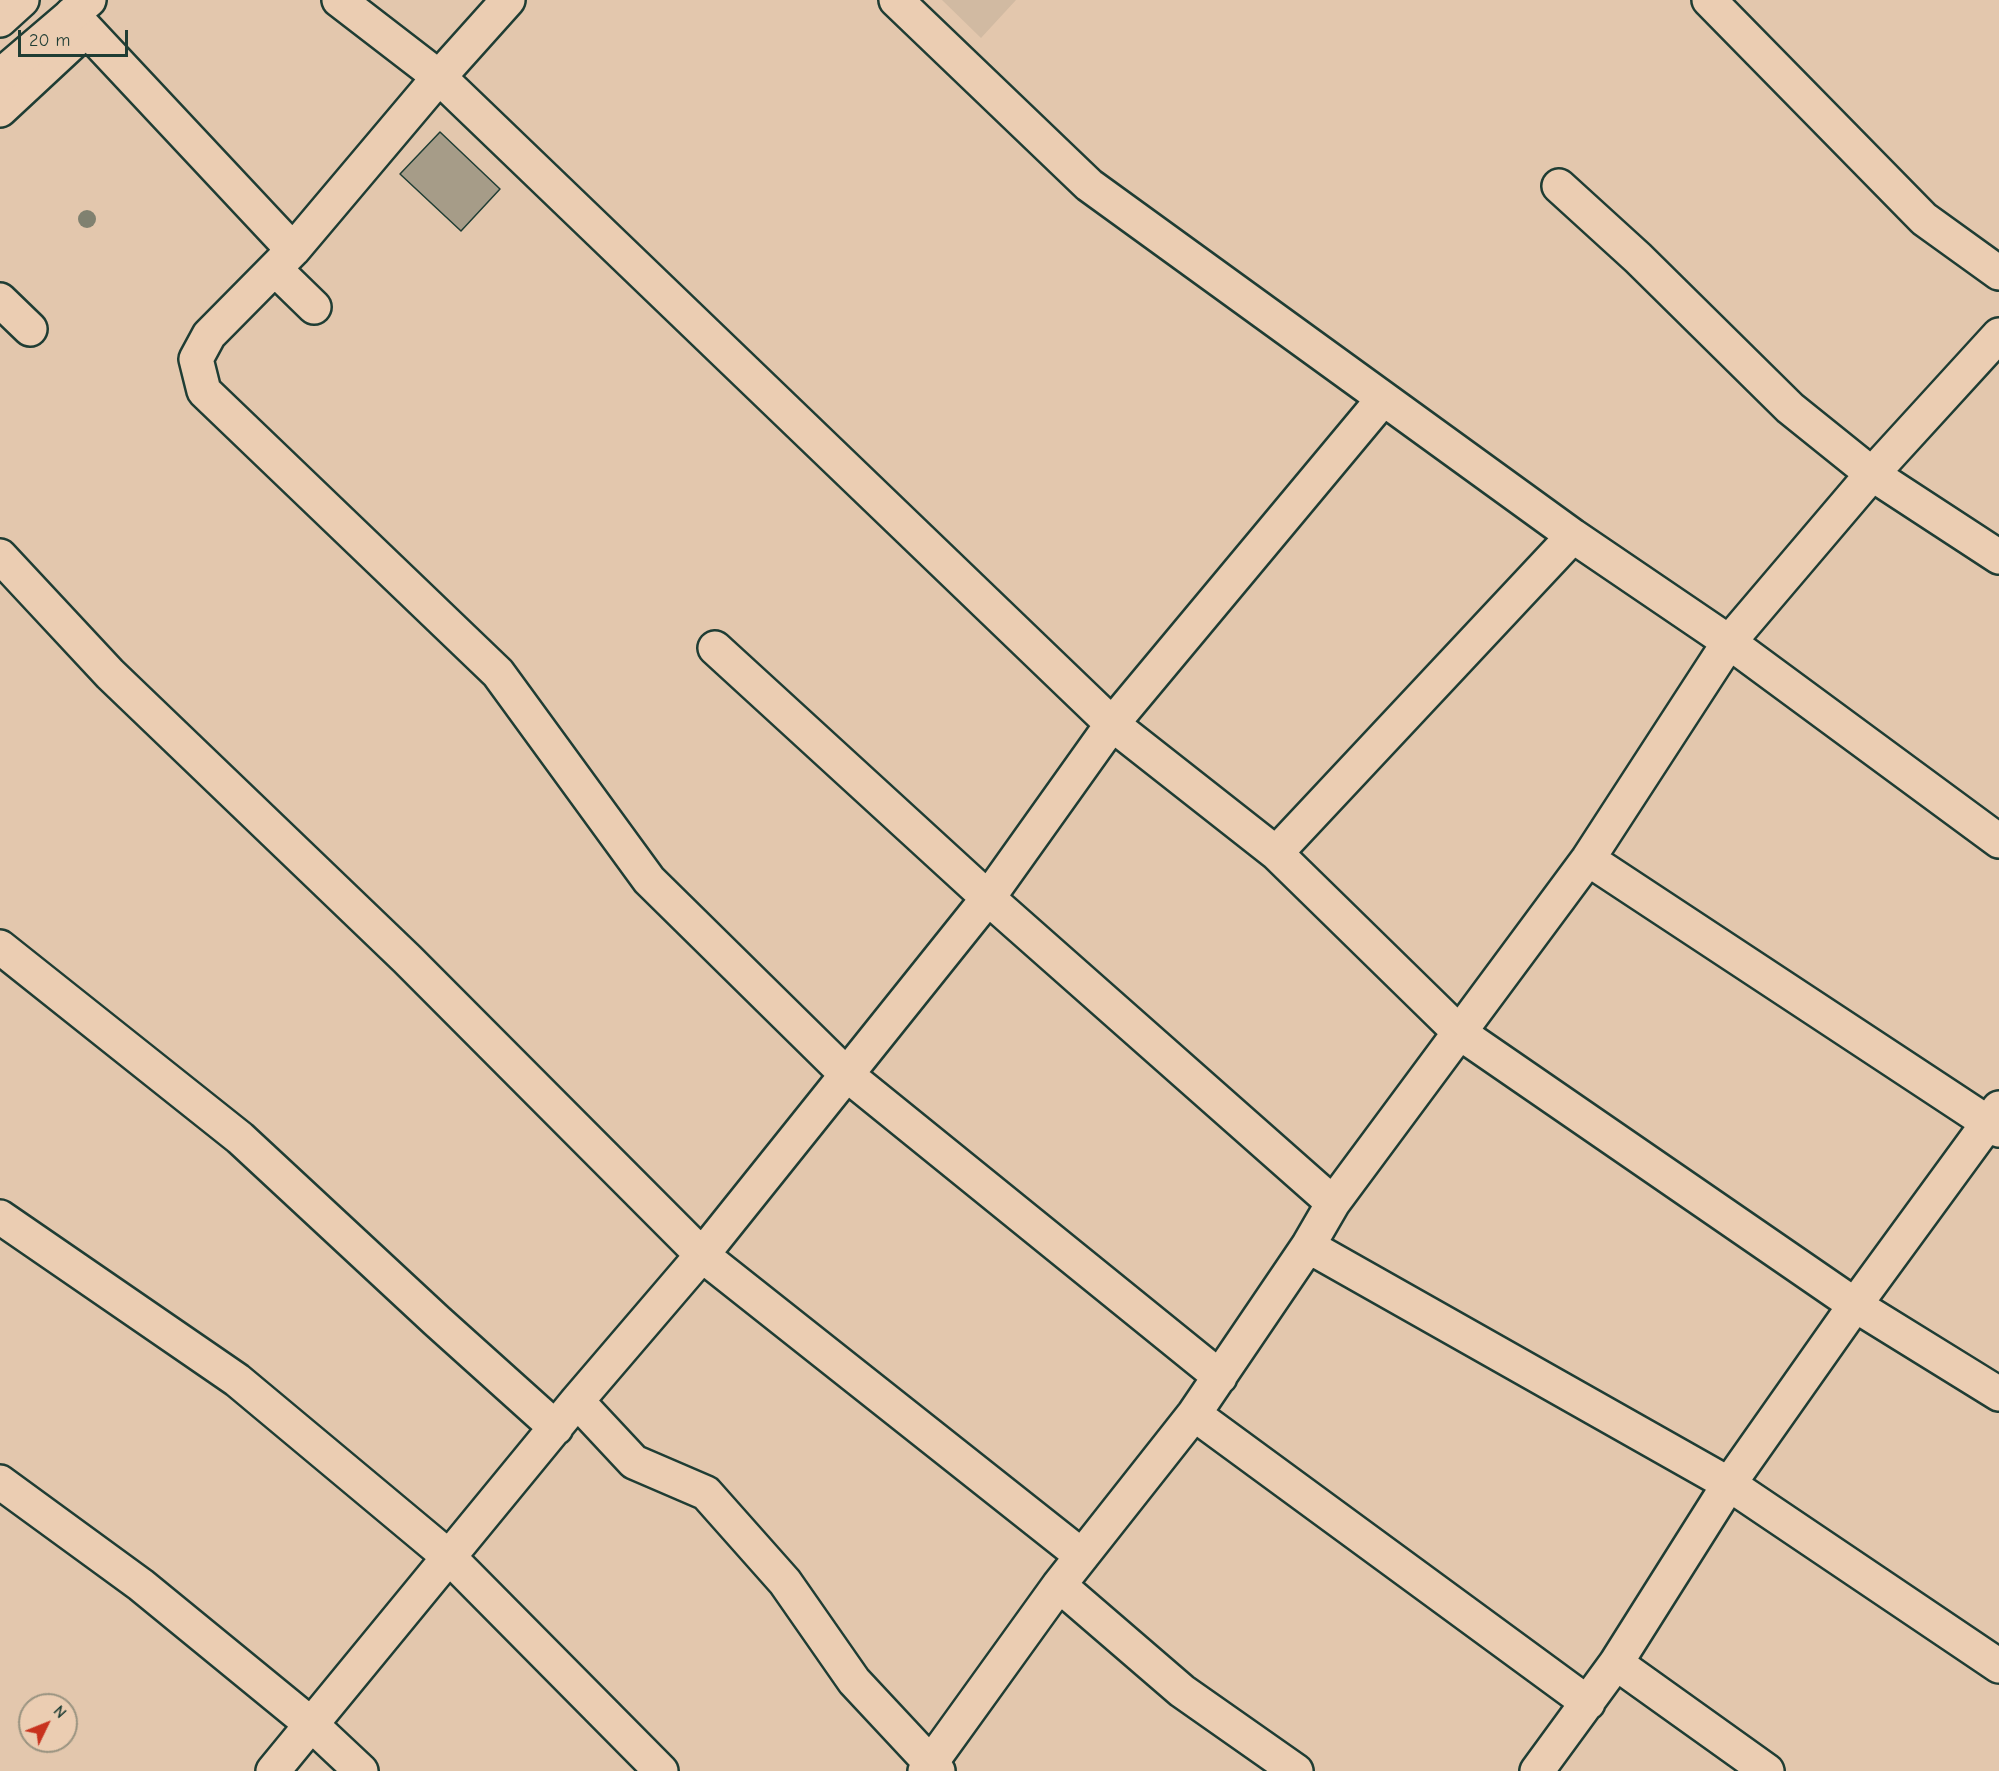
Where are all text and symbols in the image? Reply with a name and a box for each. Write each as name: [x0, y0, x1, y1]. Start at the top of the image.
scale bar: [21, 18, 130, 56]
text: 20 m: [29, 30, 70, 51]
north arrow: [18, 1693, 78, 1753]
text: N: [50, 1702, 70, 1722]

